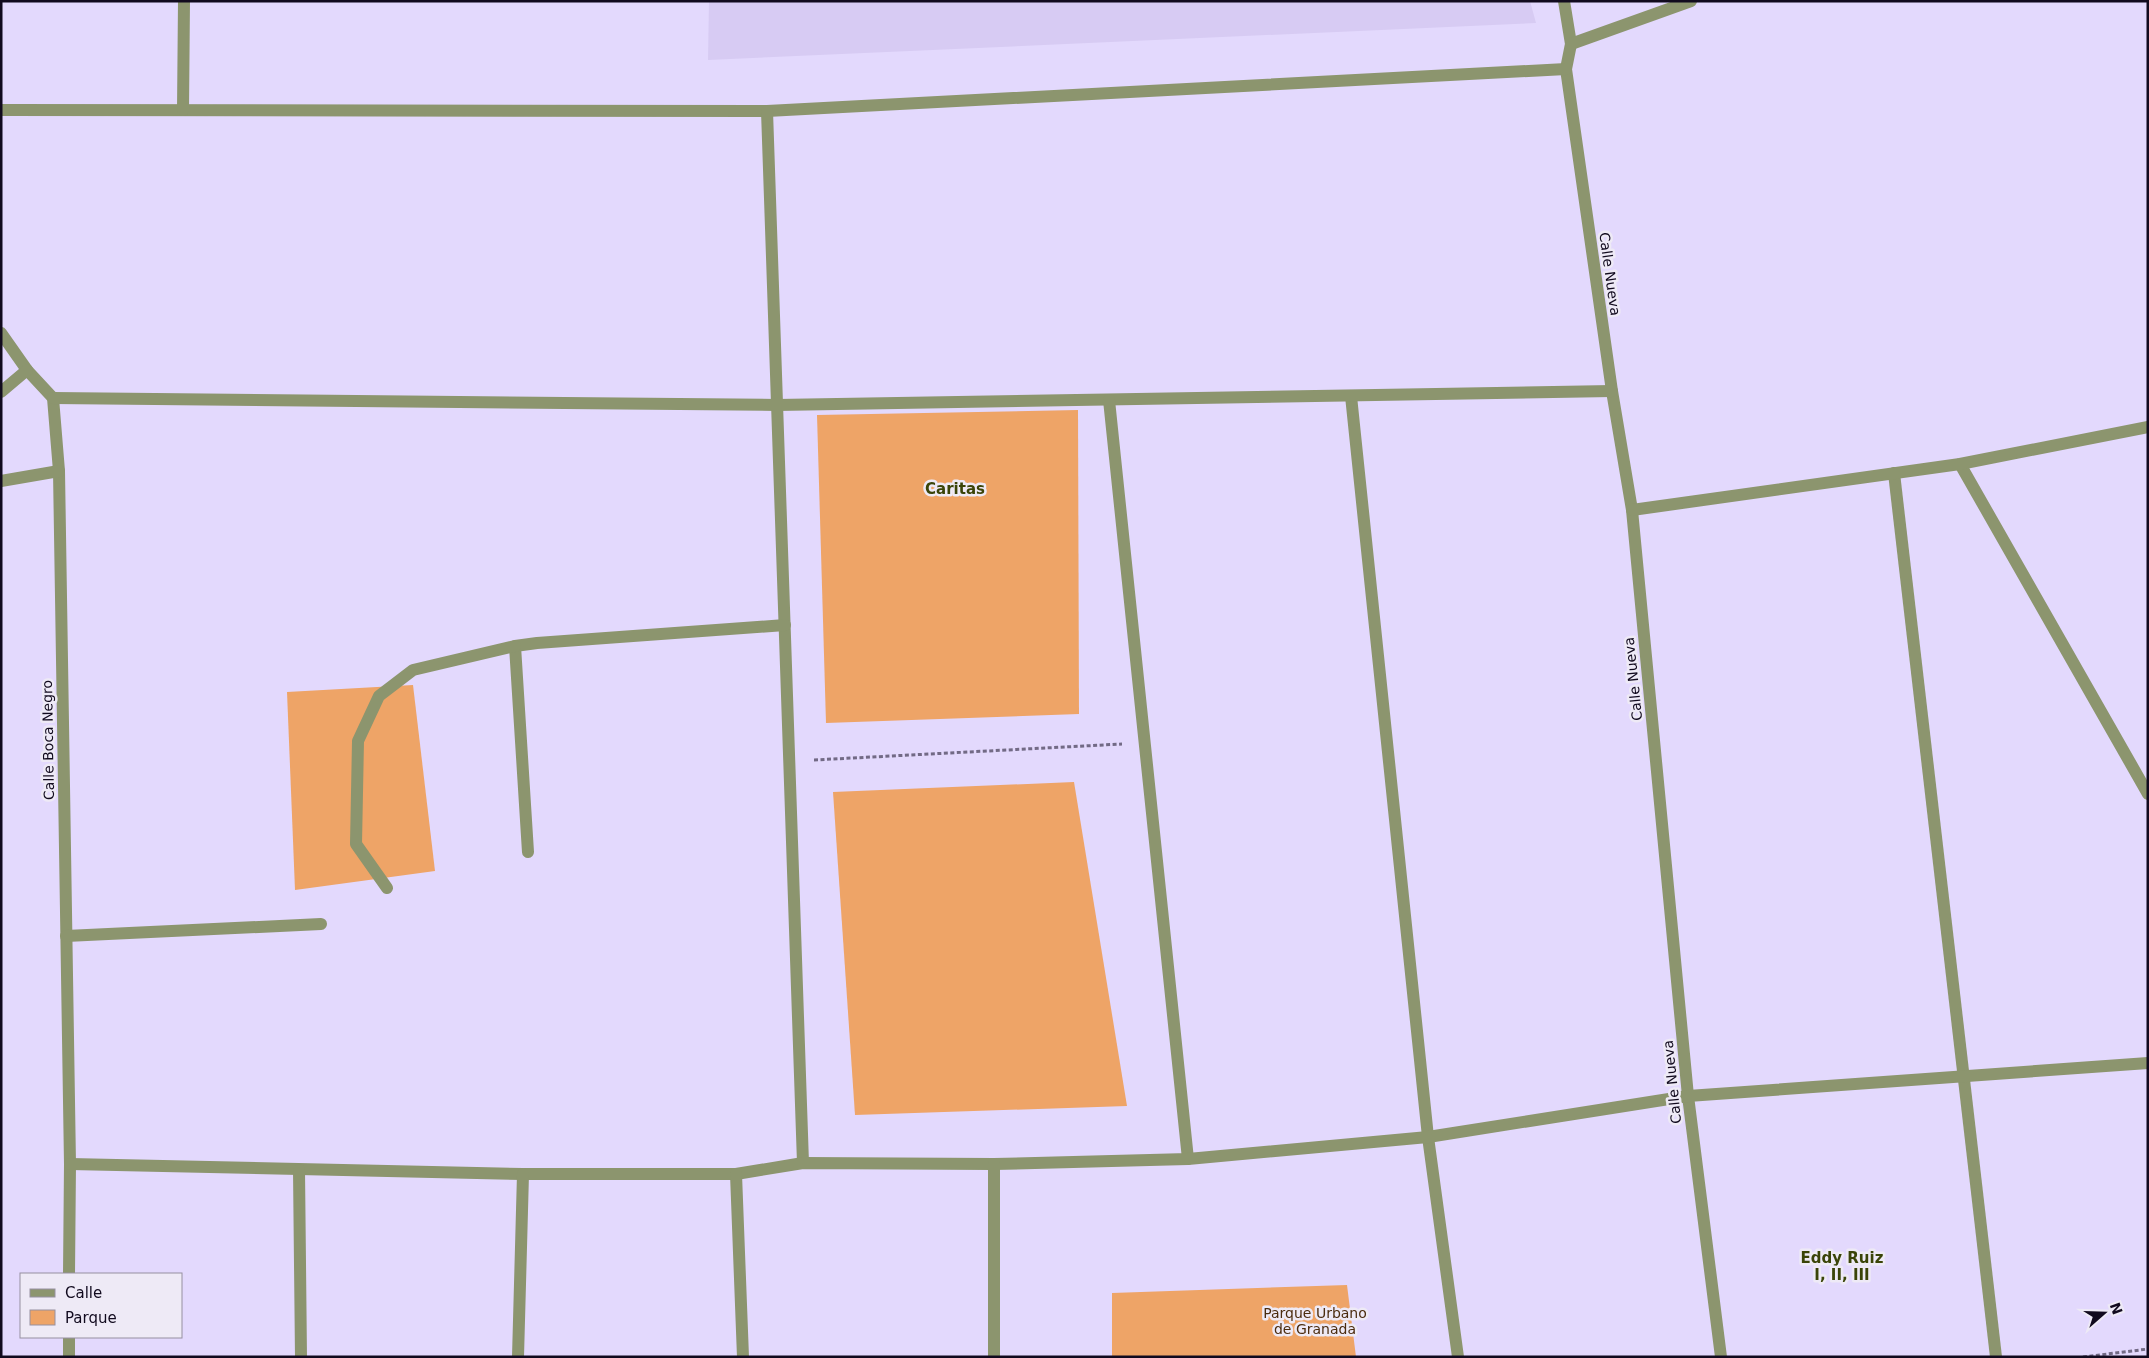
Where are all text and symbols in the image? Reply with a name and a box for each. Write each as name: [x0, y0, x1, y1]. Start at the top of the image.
street label: Calle Nueva: [1596, 231, 1624, 317]
district label: Caritas: [925, 480, 985, 498]
street label: Calle Nueva: [1621, 636, 1645, 722]
street label: Calle Boca Negro: [39, 680, 57, 800]
street label: Calle Nueva: [1660, 1039, 1684, 1125]
district label: Eddy Ruiz I, II, III: [1801, 1249, 1884, 1284]
legend: [20, 1273, 182, 1338]
text: Calle: [65, 1284, 102, 1302]
north arrow: [2079, 1288, 2129, 1338]
text: N: [2107, 1300, 2126, 1317]
park label: Parque Urbano de Granada: [1263, 1305, 1367, 1337]
text: Parque: [65, 1309, 117, 1327]

